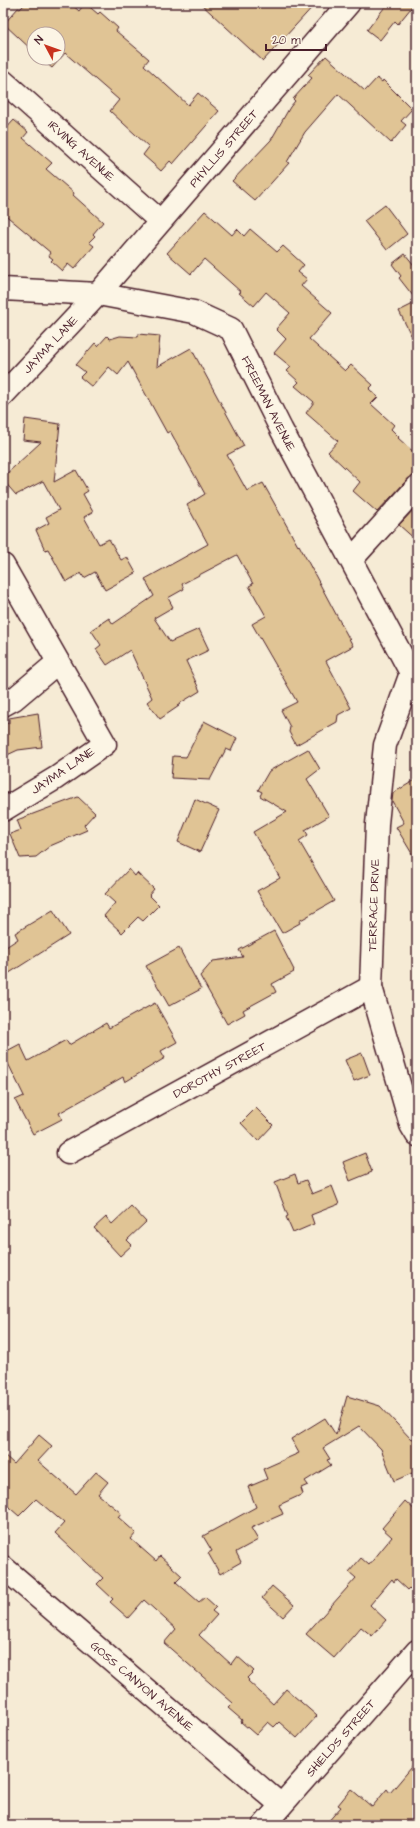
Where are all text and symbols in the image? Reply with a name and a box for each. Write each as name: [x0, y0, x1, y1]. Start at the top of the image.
north arrow: [26, 26, 66, 66]
scale bar: [266, 26, 326, 52]
text: N: [31, 32, 47, 47]
text: 20 m: [272, 32, 301, 49]
street label: PHYLLIS STREET: [185, 105, 262, 191]
street label: IRVING AVENUE: [44, 117, 118, 185]
street label: JAYMA LANE: [19, 312, 82, 377]
street label: FREEMAN AVENUE: [237, 353, 300, 454]
street label: JAYMA LANE: [28, 743, 98, 799]
street label: TERRACE DRIVE: [364, 858, 384, 952]
street label: DOROTHY STREET: [170, 1037, 270, 1102]
street label: GOSS CANYON AVENUE: [87, 1637, 197, 1735]
street label: SHIELDS STREET: [302, 1695, 380, 1780]

